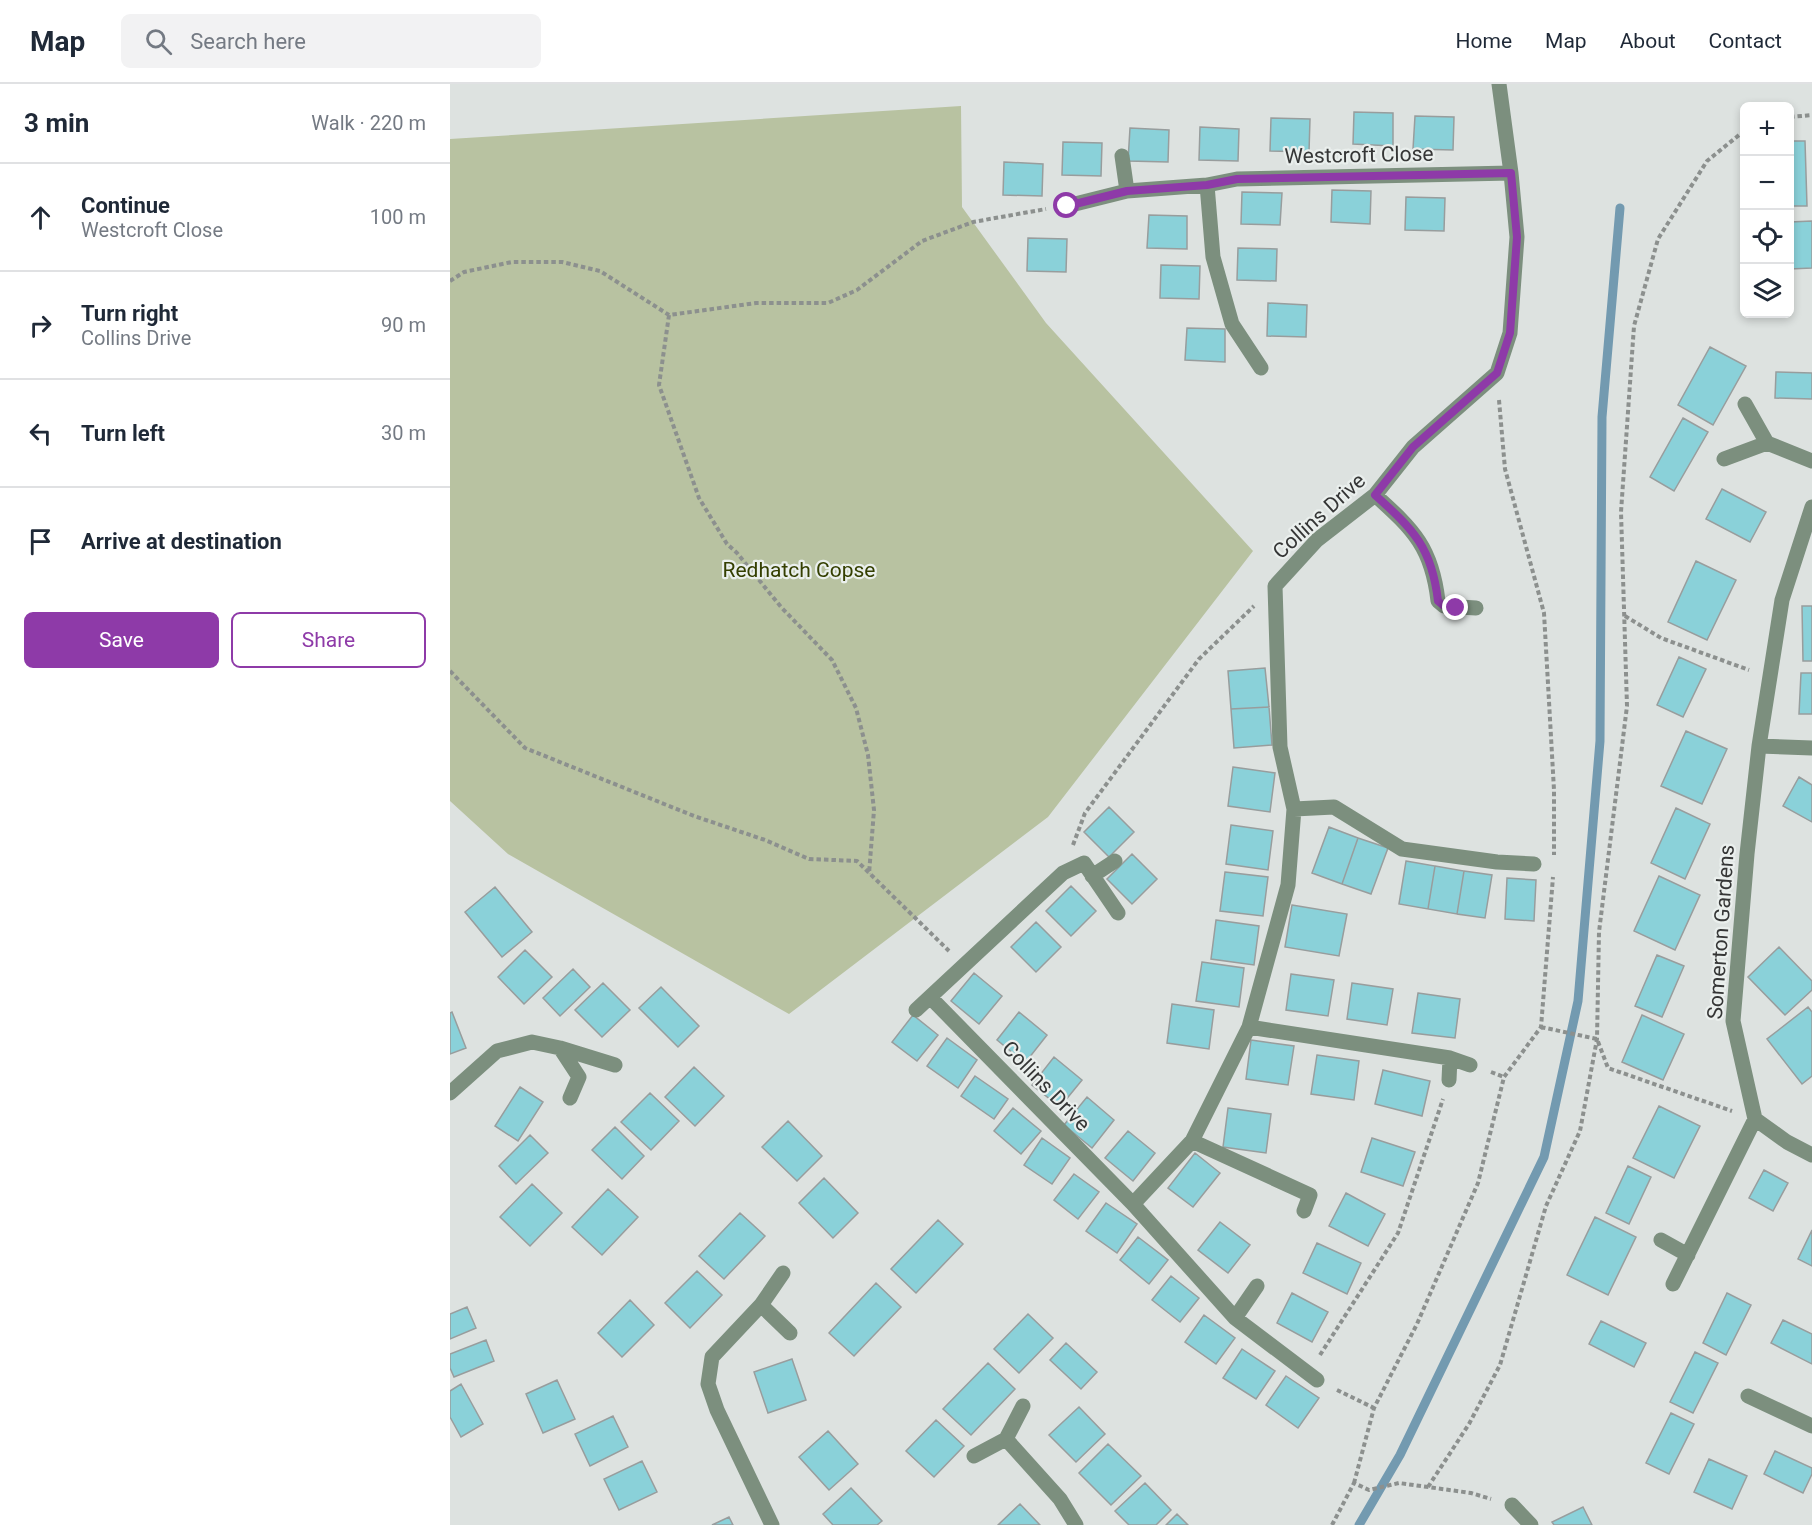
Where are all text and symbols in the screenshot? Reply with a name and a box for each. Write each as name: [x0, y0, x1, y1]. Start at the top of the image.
search box: [121, 14, 541, 68]
text: Map: [30, 25, 85, 58]
icon: search: [142, 25, 175, 58]
text: Search here: [190, 29, 306, 54]
text: Home: [1456, 29, 1512, 53]
text: Map: [1545, 29, 1587, 53]
text: About: [1620, 29, 1676, 53]
text: Contact: [1709, 29, 1782, 53]
map controls: [1740, 102, 1794, 318]
button: +: [1740, 102, 1794, 156]
text: 3 min: [24, 108, 89, 138]
text: Walk · 220 m: [311, 111, 426, 135]
street label: Westcroft Close: [1284, 142, 1434, 168]
button: −: [1740, 156, 1794, 210]
route start: [1053, 192, 1079, 218]
text: Continue: [81, 193, 170, 218]
icon: ahead: [24, 201, 57, 234]
text: 100 m: [370, 205, 426, 229]
button: locate: [1740, 210, 1794, 264]
text: Westcroft Close: [81, 218, 223, 242]
button: layers: [1740, 264, 1794, 318]
text: Turn right: [81, 301, 178, 326]
icon: right: [24, 309, 57, 342]
text: 90 m: [381, 313, 426, 337]
text: Collins Drive: [81, 326, 191, 350]
icon: left: [24, 417, 57, 450]
text: Turn left: [81, 421, 165, 446]
text: 30 m: [381, 421, 426, 445]
street label: Collins Drive: [1268, 468, 1370, 564]
icon: arrive: [24, 525, 57, 558]
text: Arrive at destination: [81, 529, 282, 554]
park label: Redhatch Copse: [723, 558, 875, 582]
route end: [1442, 594, 1468, 620]
button: Save: [24, 612, 219, 668]
button: Share: [231, 612, 426, 668]
street label: Somerton Gardens: [1703, 844, 1739, 1020]
street label: Collins Drive: [997, 1036, 1095, 1136]

